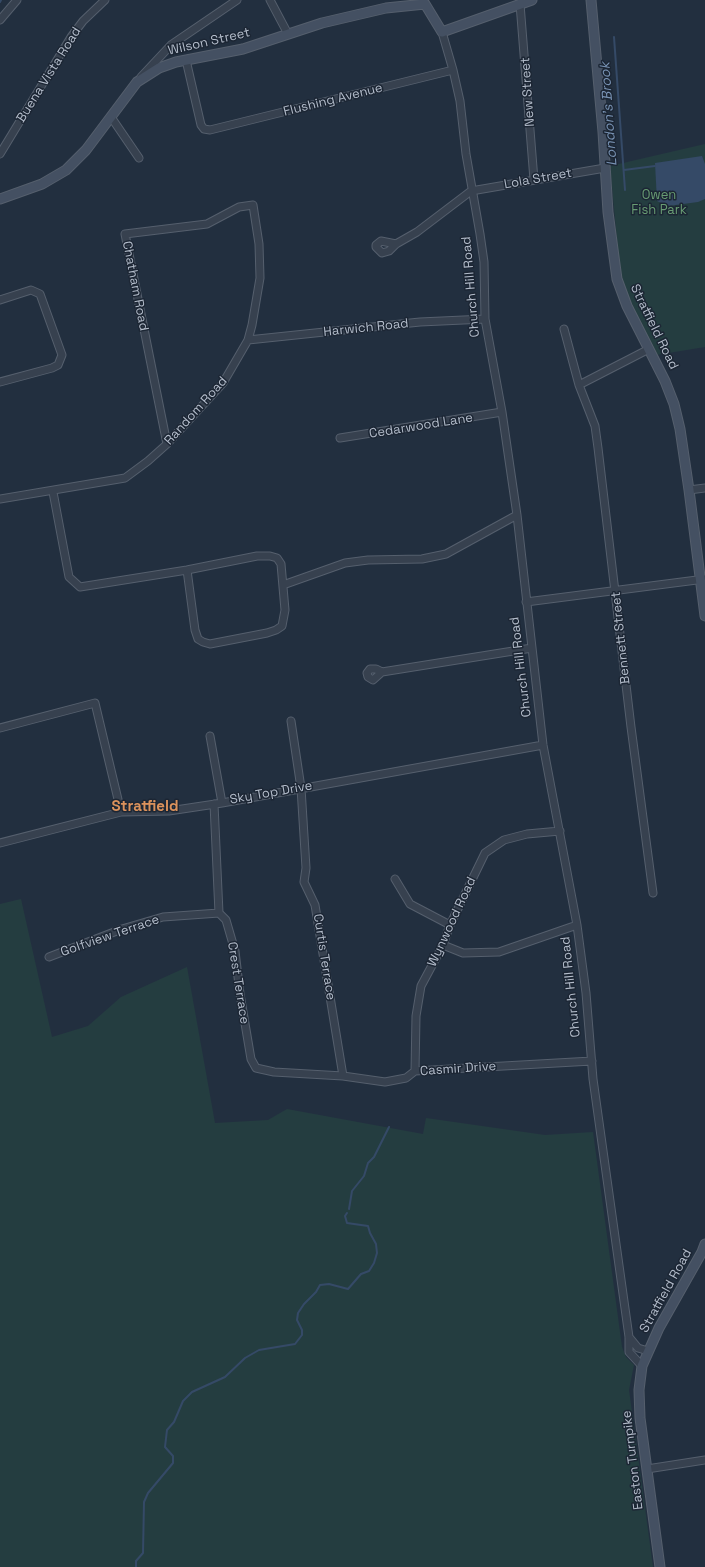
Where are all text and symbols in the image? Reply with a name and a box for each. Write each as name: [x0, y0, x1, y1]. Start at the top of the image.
street label: Buena Vista Road: [13, 24, 85, 126]
street label: Wilson Street: [166, 25, 252, 59]
street label: New Street: [518, 57, 538, 127]
water label: London's Brook: [597, 61, 621, 167]
street label: Flushing Avenue: [282, 80, 384, 120]
street label: Lola Street: [503, 165, 573, 193]
park label: Owen Fish Park: [631, 187, 687, 218]
street label: Church Hill Road: [459, 236, 483, 338]
street label: Chatham Road: [119, 240, 151, 332]
street label: Stratfield Road: [627, 282, 681, 372]
street label: Harwich Road: [323, 316, 409, 340]
street label: Random Road: [161, 374, 231, 448]
street label: Cedarwood Lane: [368, 410, 474, 442]
street label: Bennett Street: [608, 591, 634, 685]
street label: Church Hill Road: [507, 616, 535, 718]
street label: Sky Top Drive: [229, 778, 313, 808]
district label: Stratfield: [111, 798, 179, 816]
street label: Wynwood Road: [424, 875, 480, 969]
street label: Golfview Terrace: [59, 912, 161, 960]
street label: Curtis Terrace: [309, 913, 339, 1001]
street label: Church Hill Road: [558, 936, 584, 1038]
street label: Crest Terrace: [224, 941, 252, 1025]
street label: Casmir Drive: [419, 1059, 497, 1079]
street label: Stratfield Road: [637, 1247, 695, 1335]
street label: Easton Turnpike: [619, 1409, 647, 1511]

